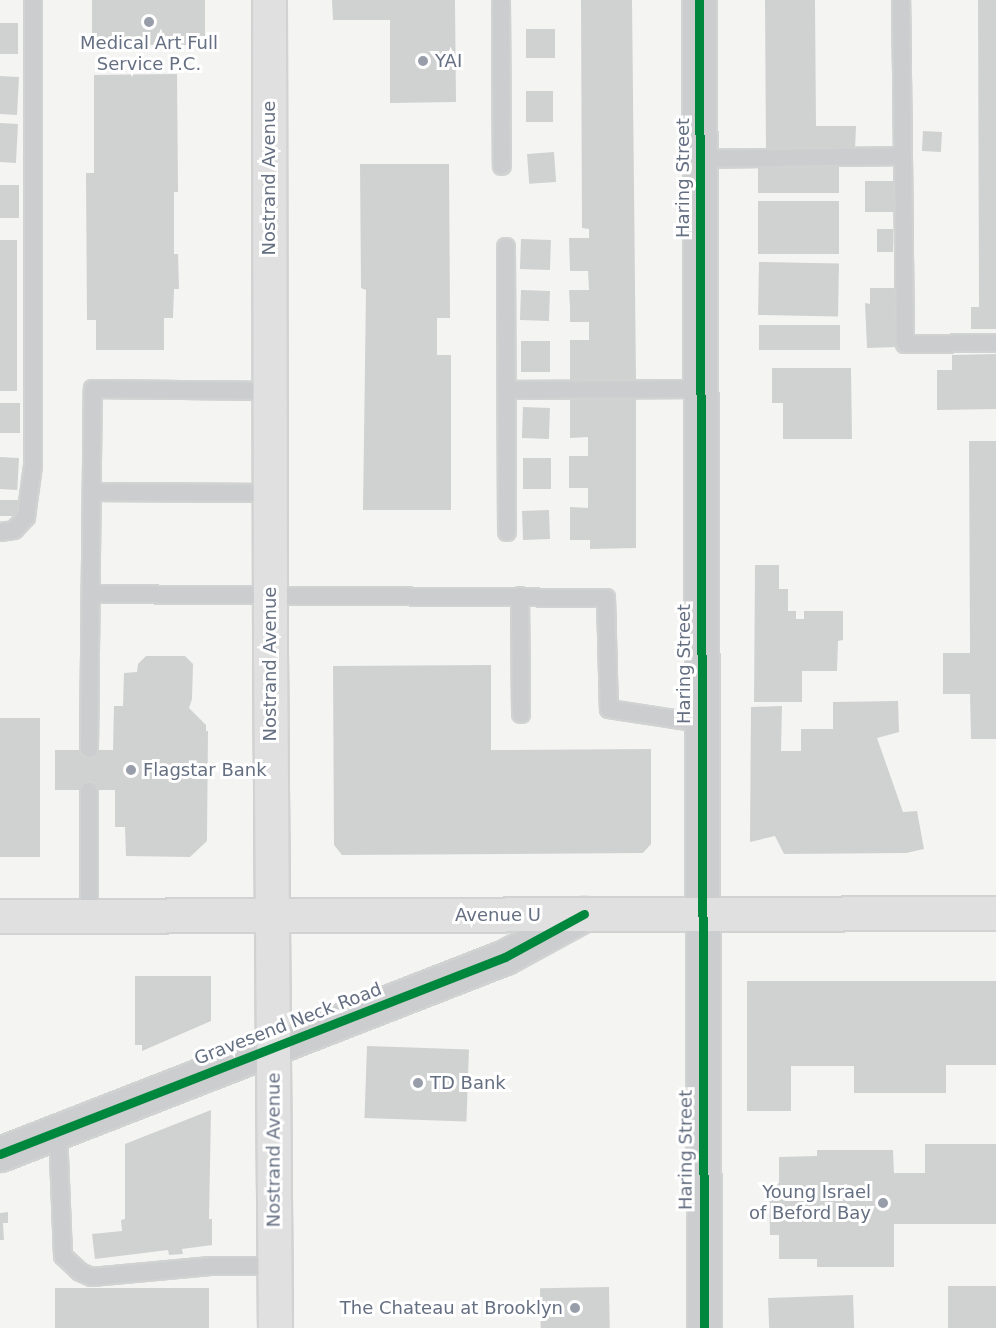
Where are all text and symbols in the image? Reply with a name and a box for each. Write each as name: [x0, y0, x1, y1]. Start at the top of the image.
marker: Medical Art Full Service P.C.: [140, 13, 158, 31]
place label: Medical Art Full Service P.C.: [80, 33, 218, 76]
place label: YAI: [435, 50, 462, 72]
marker: YAI: [416, 54, 430, 68]
street label: Nostrand Avenue: [258, 101, 280, 255]
street label: Haring Street: [672, 118, 694, 238]
street label: Nostrand Avenue: [259, 587, 281, 741]
street label: Haring Street: [673, 604, 695, 724]
place label: Flagstar Bank: [143, 759, 267, 781]
marker: Flagstar Bank: [124, 763, 138, 777]
street label: Avenue U: [455, 904, 541, 926]
street label: Gravesend Neck Road: [191, 978, 385, 1070]
place label: TD Bank: [430, 1072, 506, 1094]
street label: Nostrand Avenue: [263, 1073, 285, 1227]
marker: TD Bank: [411, 1076, 425, 1090]
street label: Haring Street: [675, 1090, 697, 1210]
place label: Young Israel of Beford Bay: [749, 1182, 871, 1224]
marker: Young Israel of Beford Bay: [876, 1196, 890, 1210]
place label: The Chateau at Brooklyn: [340, 1297, 563, 1319]
marker: The Chateau at Brooklyn: [568, 1301, 582, 1315]

